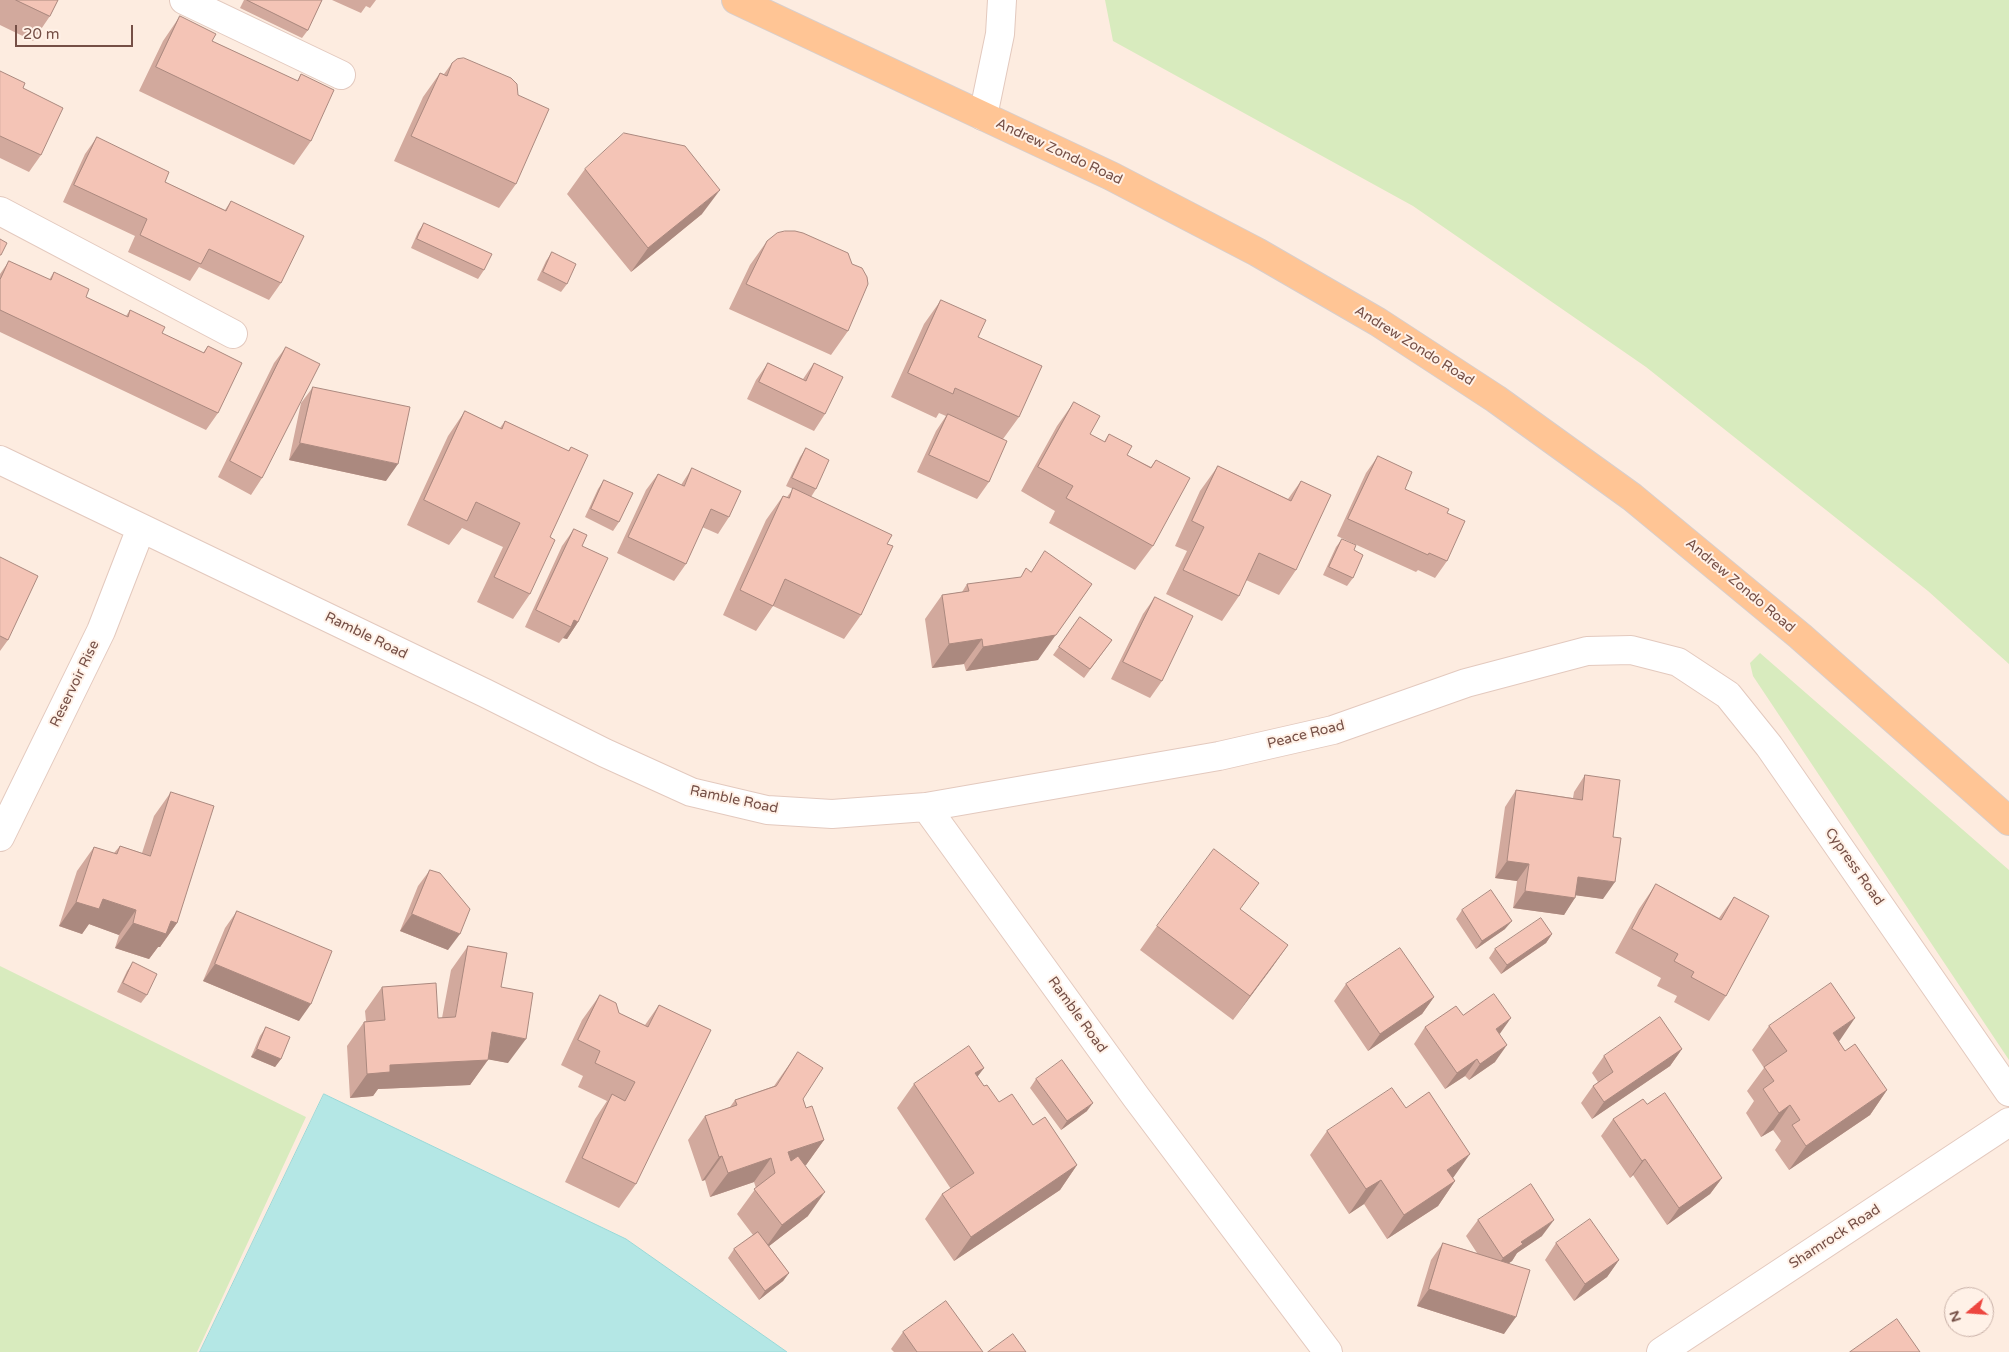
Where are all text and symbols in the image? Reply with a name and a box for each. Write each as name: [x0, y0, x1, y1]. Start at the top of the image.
scale bar: [18, 15, 135, 47]
text: 20 m: [23, 25, 60, 43]
street label: Andrew Zondo Road: [993, 115, 1125, 189]
street label: Andrew Zondo Road: [1351, 302, 1477, 390]
street label: Andrew Zondo Road: [1682, 535, 1798, 637]
street label: Ramble Road: [322, 609, 410, 663]
street label: Reservoir Rise: [47, 638, 103, 730]
street label: Peace Road: [1266, 717, 1346, 753]
street label: Ramble Road: [688, 782, 780, 818]
street label: Cypress Road: [1821, 825, 1887, 909]
street label: Ramble Road: [1044, 974, 1110, 1056]
street label: Shamrock Road: [1786, 1201, 1884, 1273]
north arrow: [1944, 1287, 1994, 1337]
text: N: [1945, 1309, 1965, 1324]

